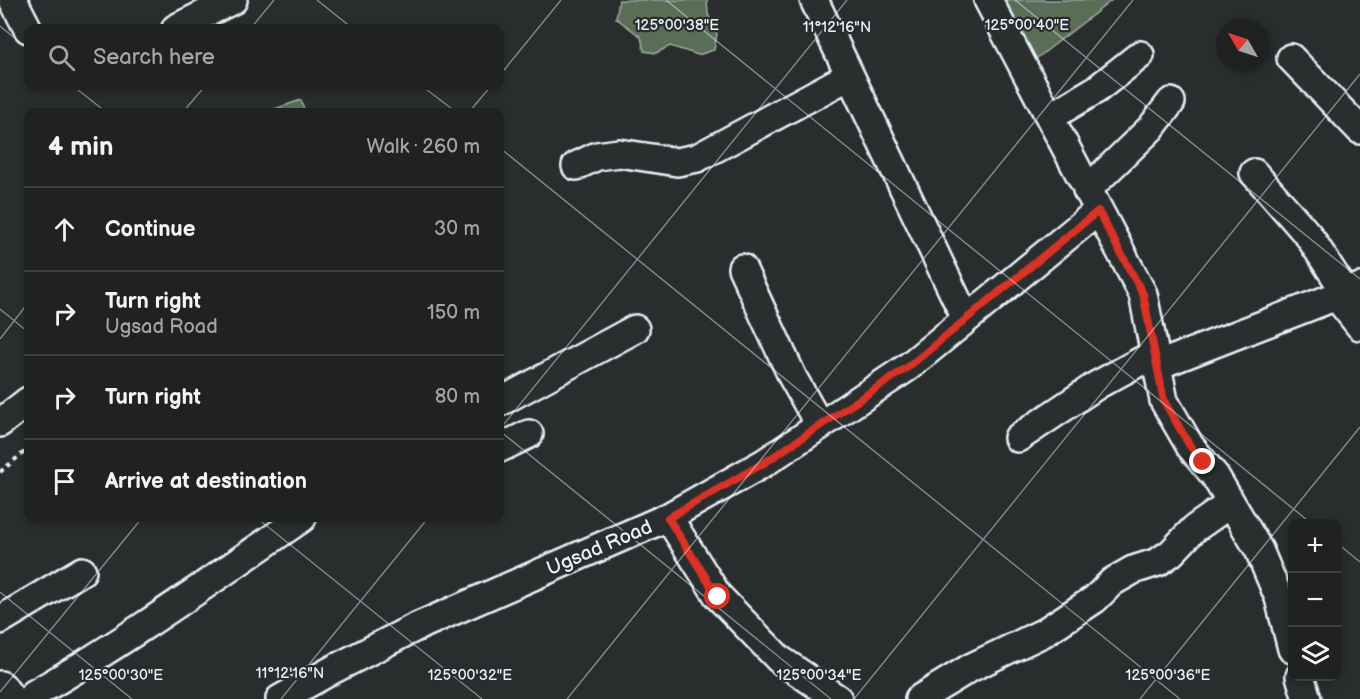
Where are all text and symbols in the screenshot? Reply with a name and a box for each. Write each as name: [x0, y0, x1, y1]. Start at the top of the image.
text: 125°00'38"E: [635, 16, 719, 35]
text: 125°00'40"E: [985, 16, 1069, 35]
text: 11°12'16"N: [803, 18, 871, 37]
north arrow: [1216, 18, 1270, 72]
search box: [24, 24, 504, 90]
icon: search: [45, 41, 78, 74]
text: Search here: [93, 44, 215, 71]
text: 4 min: [48, 132, 113, 163]
text: Walk · 260 m: [367, 135, 480, 159]
icon: ahead: [48, 213, 81, 246]
text: Continue: [105, 216, 195, 243]
text: 30 m: [434, 217, 480, 241]
text: Turn right: [105, 288, 201, 315]
icon: right: [48, 297, 81, 330]
text: 150 m: [427, 301, 480, 325]
text: Ugsad Road: [105, 315, 218, 339]
icon: right: [48, 381, 81, 414]
text: Turn right: [105, 384, 201, 411]
text: 80 m: [435, 385, 480, 409]
route end: [1189, 448, 1215, 474]
icon: arrive: [48, 465, 81, 498]
text: Arrive at destination: [105, 468, 307, 495]
street label: Ugsad Road: [543, 515, 656, 581]
map controls: [1288, 519, 1342, 681]
button: +: [1288, 519, 1342, 573]
button: −: [1288, 573, 1342, 627]
route start: [704, 583, 730, 609]
button: layers: [1288, 627, 1342, 681]
text: 11°12'16"N: [256, 664, 324, 683]
text: 125°00'30"E: [79, 666, 163, 685]
text: 125°00'32"E: [428, 666, 512, 685]
text: 125°00'34"E: [777, 666, 862, 685]
text: 125°00'36"E: [1126, 666, 1211, 685]

